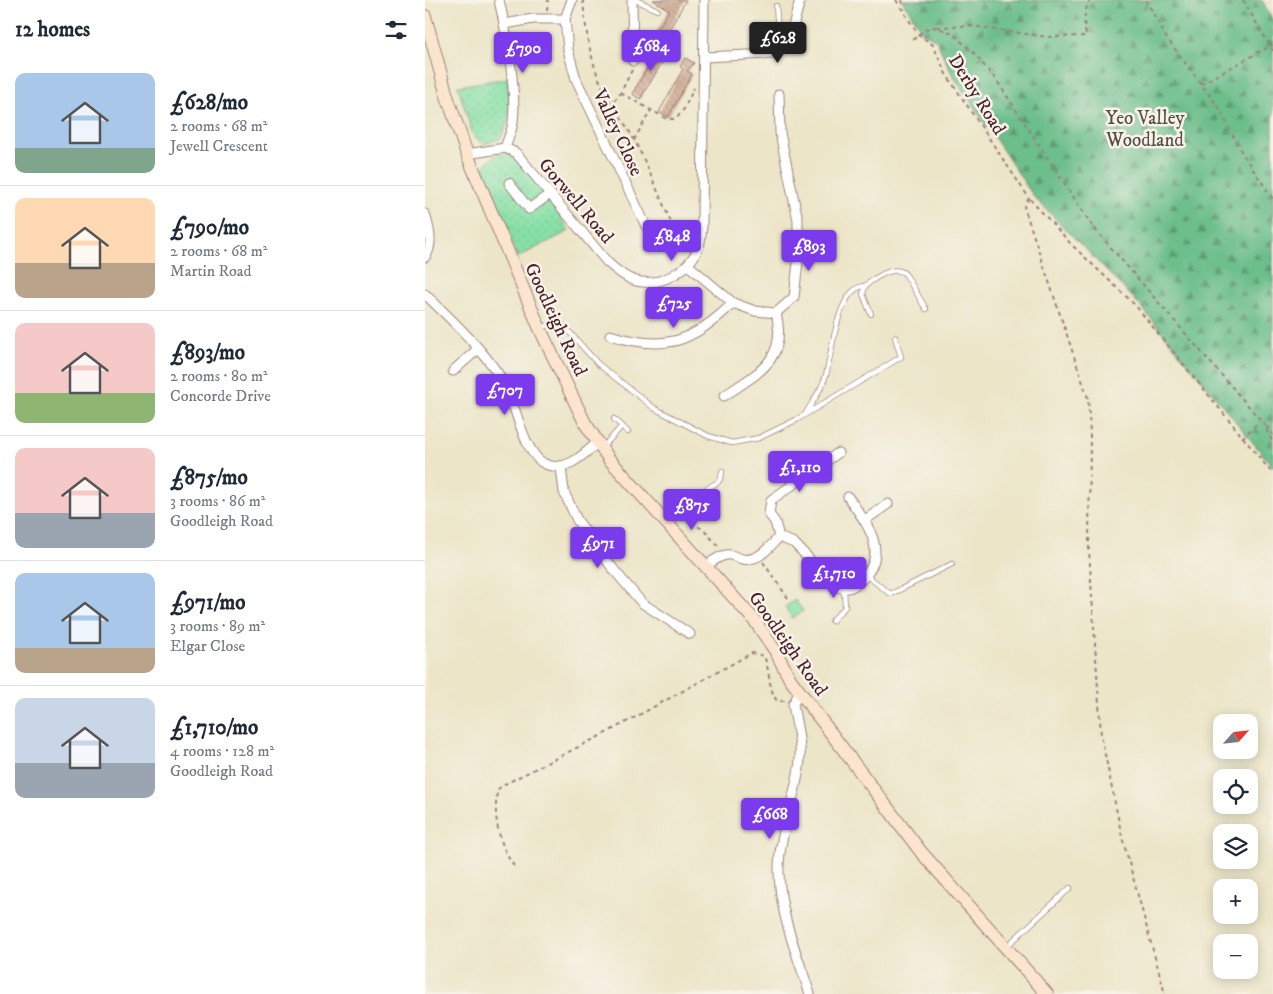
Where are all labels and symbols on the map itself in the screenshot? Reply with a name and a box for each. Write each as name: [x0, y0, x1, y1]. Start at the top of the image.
pin: £628: [748, 22, 808, 64]
pin: £684: [621, 30, 681, 72]
pin: £790: [493, 32, 553, 74]
street label: Derby Road: [943, 50, 1011, 140]
street label: Valley Close: [587, 85, 648, 180]
park label: Yeo Valley Woodland: [1105, 107, 1186, 152]
street label: Gorwell Road: [533, 154, 619, 249]
pin: £848: [642, 220, 702, 262]
pin: £893: [779, 230, 839, 272]
street label: Goodleigh Road: [519, 259, 592, 380]
pin: £725: [644, 286, 704, 329]
pin: £707: [475, 374, 535, 416]
pin: £1,110: [759, 450, 841, 493]
pin: £875: [662, 488, 722, 531]
pin: £971: [568, 526, 628, 569]
pin: £1,710: [793, 556, 875, 599]
street label: Goodleigh Road: [743, 587, 833, 701]
north arrow: [1213, 714, 1257, 759]
pin: £668: [740, 798, 800, 840]

